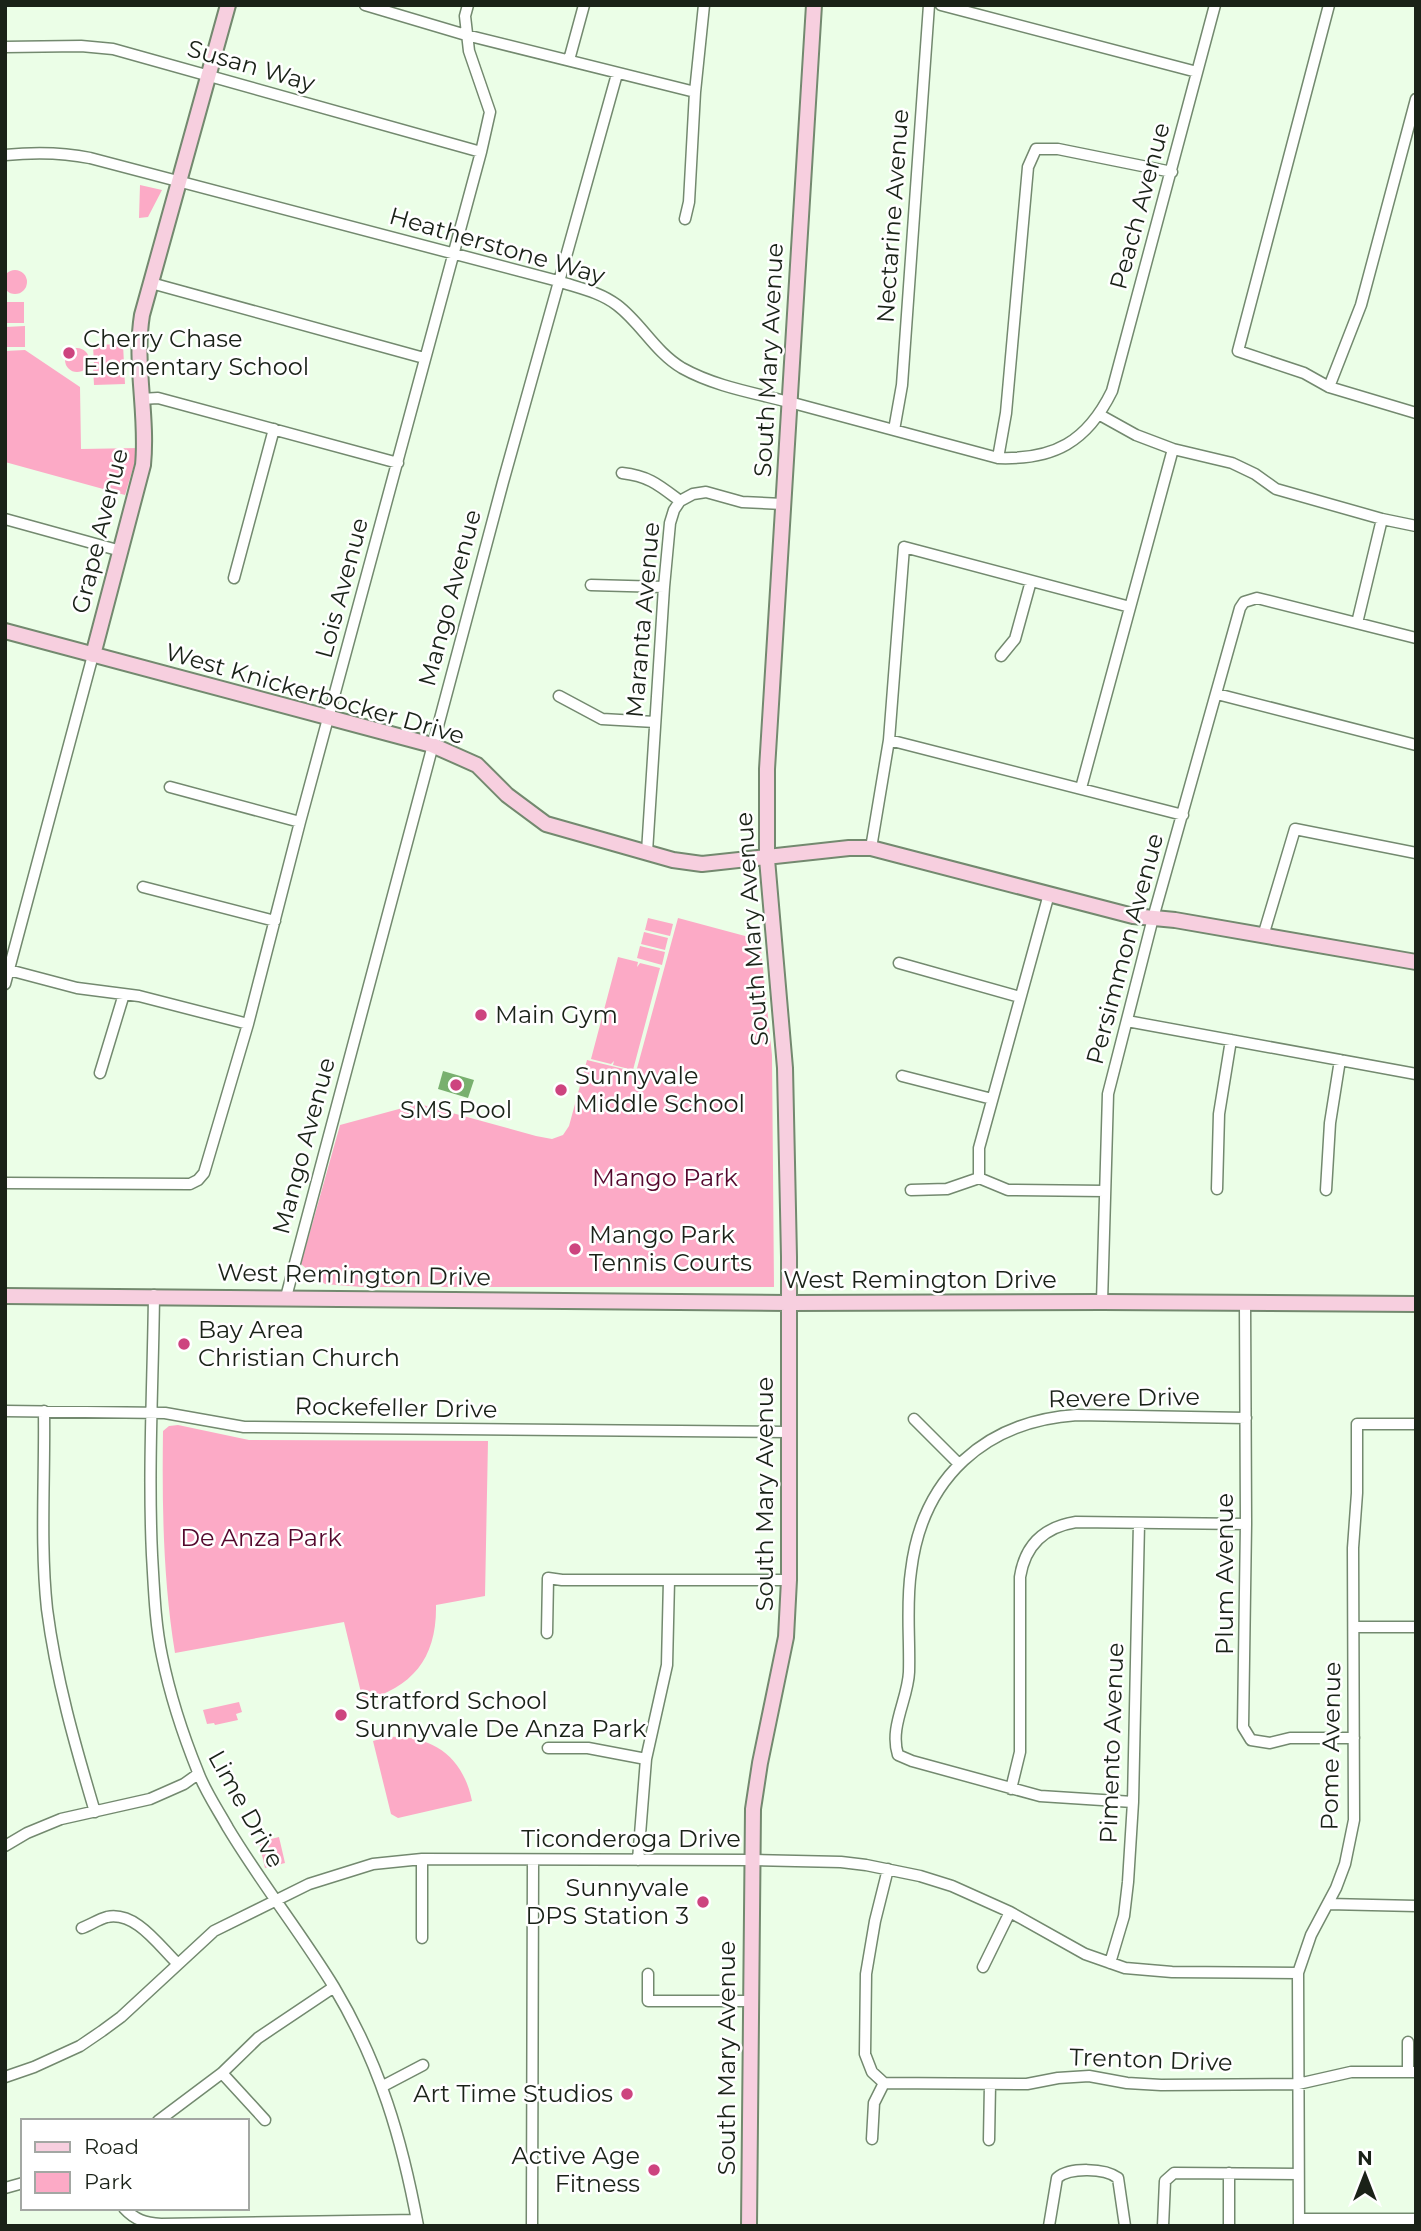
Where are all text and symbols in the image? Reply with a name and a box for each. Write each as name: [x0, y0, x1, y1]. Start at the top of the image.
street label: Susan Way: [184, 33, 318, 98]
street label: Nectarine Avenue: [871, 108, 914, 324]
street label: Peach Avenue: [1103, 119, 1176, 293]
street label: Heatherstone Way: [386, 201, 608, 290]
street label: South Mary Avenue: [748, 242, 789, 478]
place label: Cherry Chase Elementary School: [83, 324, 309, 381]
marker: Cherry Chase Elementary School: [61, 345, 77, 361]
street label: Grape Avenue: [65, 445, 134, 616]
street label: Mango Avenue: [412, 506, 487, 689]
street label: Lois Avenue: [309, 515, 374, 661]
street label: Maranta Avenue: [619, 521, 666, 719]
street label: West Knickerbocker Drive: [162, 637, 468, 750]
street label: South Mary Avenue: [729, 811, 774, 1047]
street label: Persimmon Avenue: [1080, 830, 1169, 1068]
place label: Main Gym: [495, 1000, 618, 1029]
marker: Main Gym: [473, 1007, 489, 1023]
street label: Mango Avenue: [266, 1054, 341, 1237]
place label: Sunnyvale Middle School: [575, 1061, 745, 1118]
marker: SMS Pool: [448, 1077, 464, 1093]
marker: Sunnyvale Middle School: [553, 1082, 569, 1098]
place label: SMS Pool: [400, 1095, 512, 1124]
park label: Mango Park: [592, 1163, 739, 1192]
place label: Mango Park Tennis Courts: [589, 1220, 752, 1277]
marker: Mango Park Tennis Courts: [567, 1241, 583, 1257]
street label: West Remington Drive: [217, 1258, 491, 1291]
street label: West Remington Drive: [783, 1265, 1057, 1294]
place label: Bay Area Christian Church: [198, 1315, 400, 1372]
marker: Bay Area Christian Church: [176, 1336, 192, 1352]
street label: South Mary Avenue: [750, 1377, 779, 1611]
street label: Revere Drive: [1048, 1382, 1200, 1413]
street label: Rockefeller Drive: [294, 1391, 498, 1424]
street label: Plum Avenue: [1210, 1493, 1239, 1655]
park label: De Anza Park: [180, 1523, 342, 1552]
street label: Pimento Avenue: [1094, 1642, 1130, 1844]
street label: Pome Avenue: [1315, 1661, 1346, 1831]
place label: Stratford School Sunnyvale De Anza Park: [355, 1686, 647, 1743]
marker: Stratford School Sunnyvale De Anza Park: [333, 1707, 349, 1723]
street label: Lime Drive: [202, 1745, 291, 1873]
street label: Ticonderoga Drive: [521, 1824, 741, 1853]
place label: Sunnyvale DPS Station 3: [525, 1873, 689, 1930]
marker: Sunnyvale DPS Station 3: [695, 1894, 711, 1910]
street label: South Mary Avenue: [712, 1941, 741, 2175]
street label: Trenton Drive: [1069, 2042, 1233, 2077]
place label: Art Time Studios: [413, 2079, 613, 2108]
marker: Art Time Studios: [619, 2086, 635, 2102]
legend: [21, 2119, 248, 2210]
text: Road: [84, 2134, 139, 2159]
north arrow: [1330, 2140, 1400, 2210]
place label: Active Age Fitness: [512, 2141, 640, 2198]
text: N: [1357, 2147, 1373, 2170]
marker: Active Age Fitness: [646, 2162, 662, 2178]
text: Park: [84, 2169, 132, 2194]

